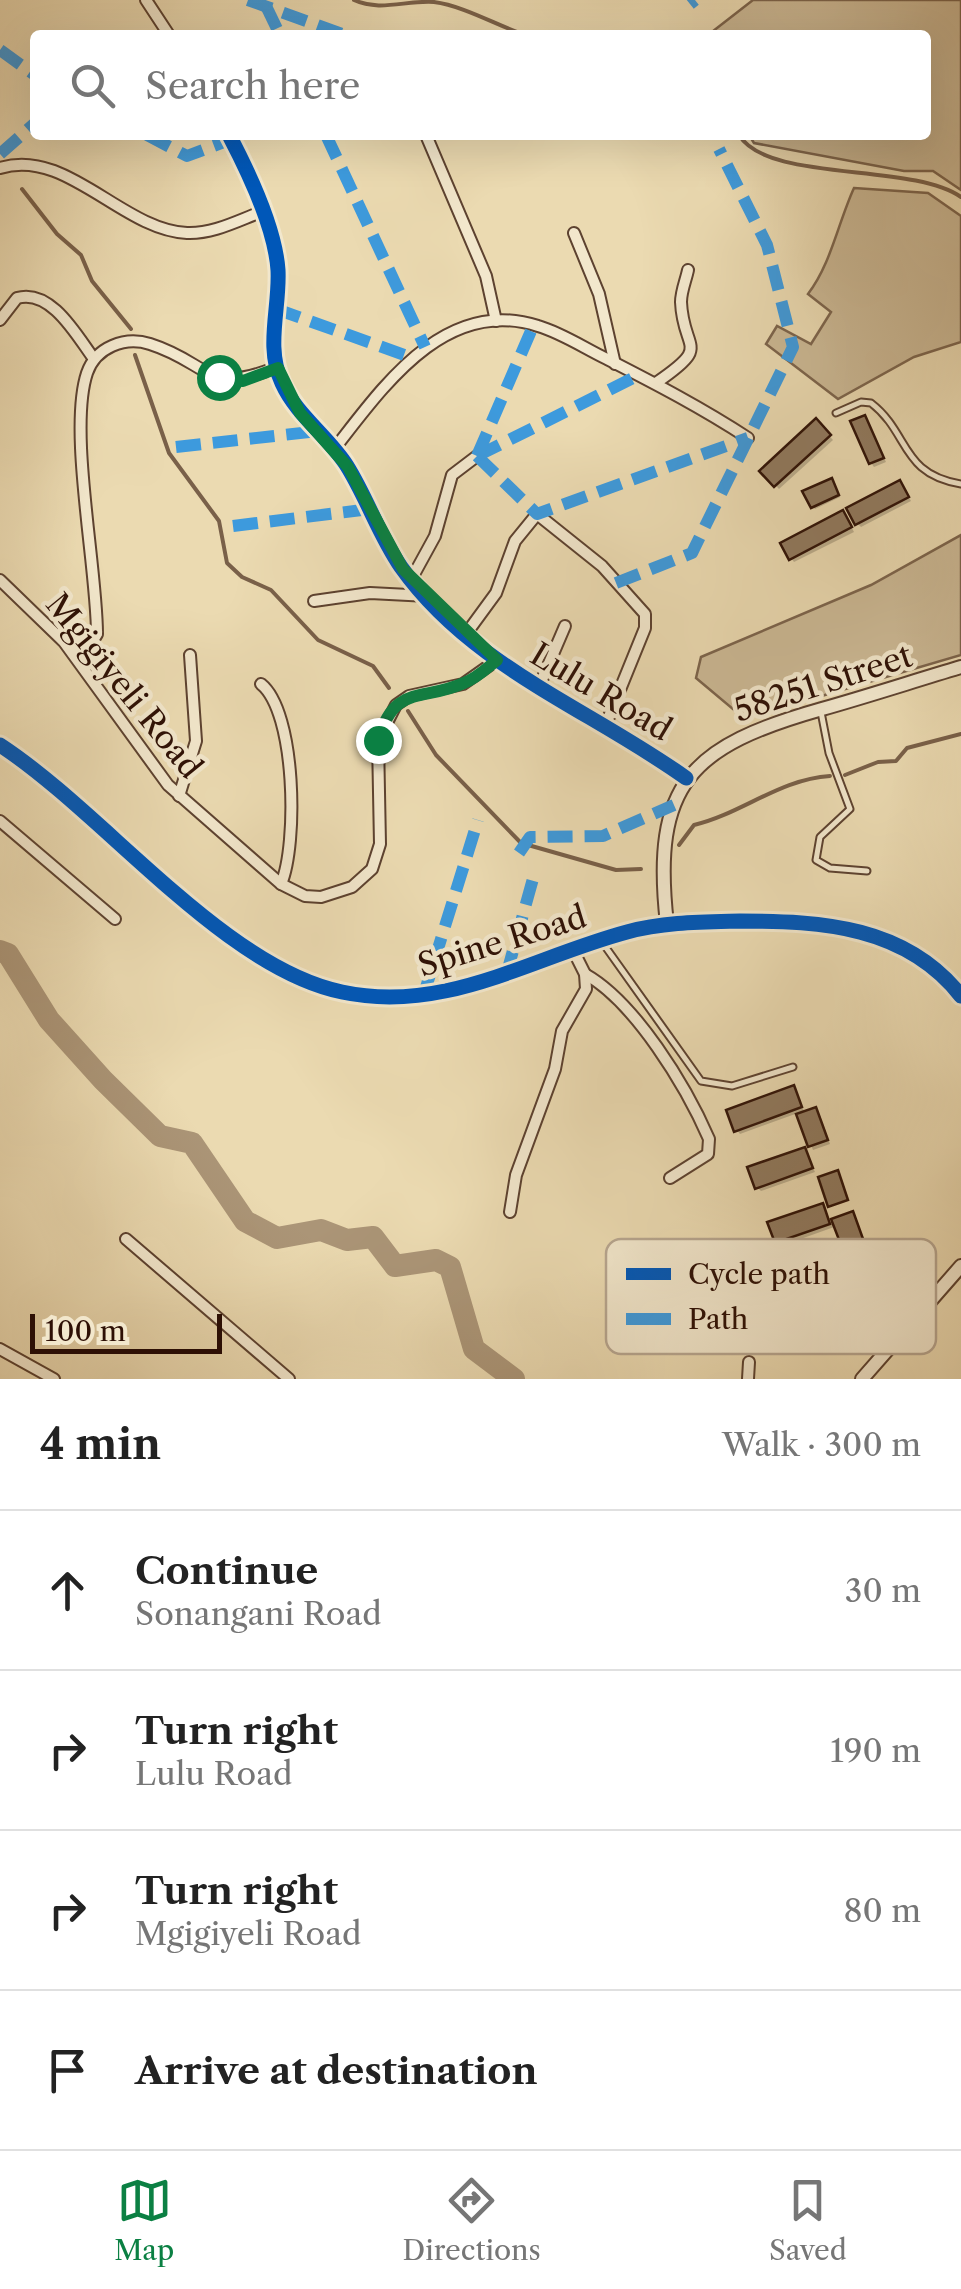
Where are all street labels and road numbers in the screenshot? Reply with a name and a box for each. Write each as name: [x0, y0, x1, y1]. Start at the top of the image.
street label: Mgigiyeli Road: [38, 585, 211, 786]
street label: Lulu Road: [524, 634, 679, 749]
street label: 58251 Street: [729, 635, 917, 730]
street label: Spine Road: [413, 896, 591, 985]

